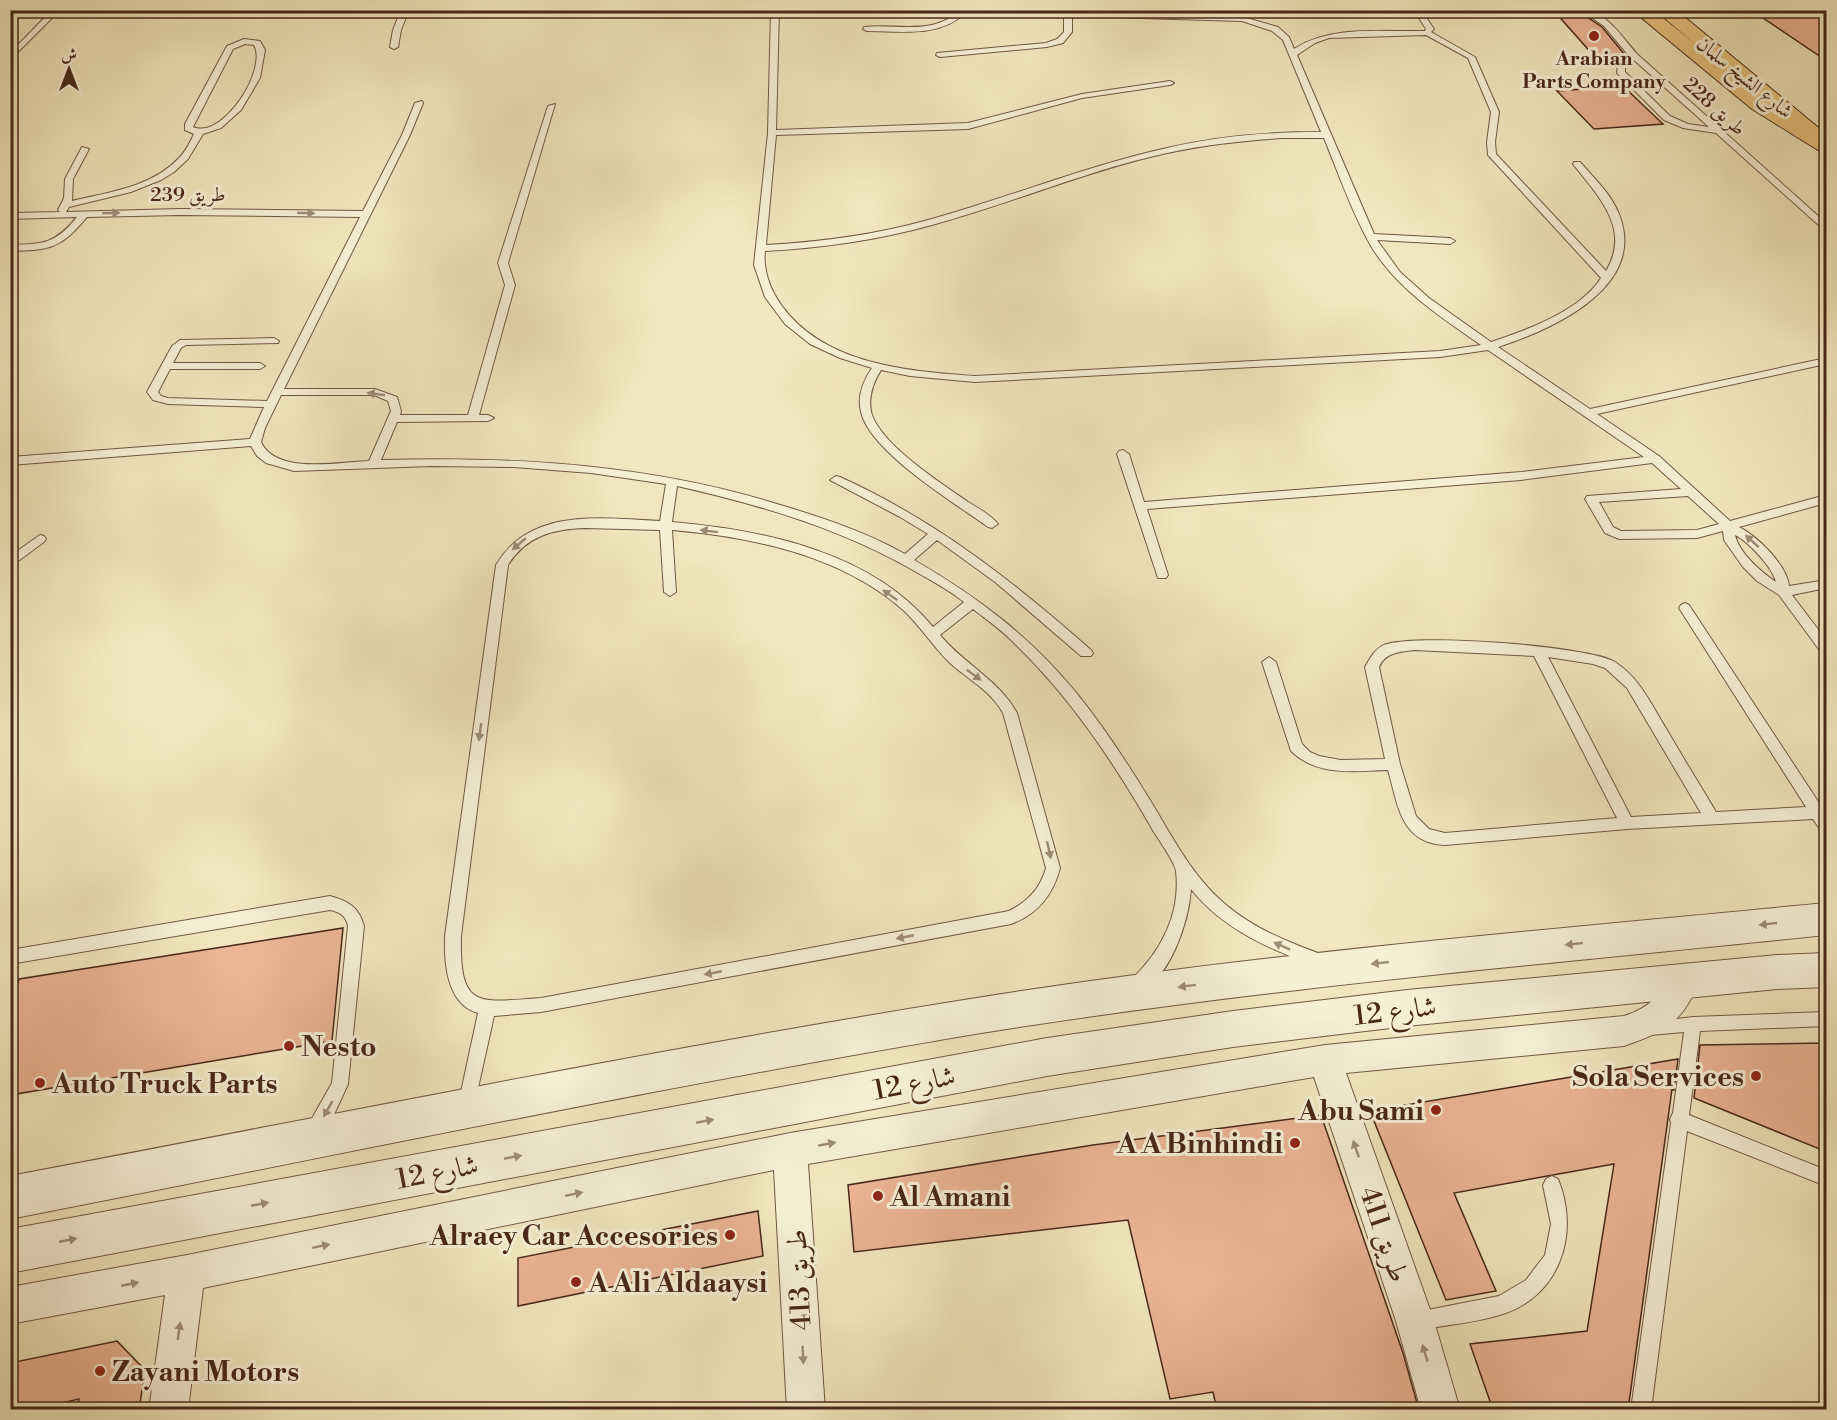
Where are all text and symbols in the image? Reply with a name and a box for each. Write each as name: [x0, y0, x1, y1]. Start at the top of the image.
marker: Arabian Parts Company: [1587, 29, 1601, 43]
street label: شارع الشيخ سلمان: [1688, 32, 1797, 128]
north arrow: [39, 39, 99, 99]
text: ش: [61, 45, 77, 65]
place label: Arabian Parts Company: [1522, 47, 1667, 95]
street label: طريق 228: [1677, 72, 1751, 142]
street label: طريق 239: [150, 183, 226, 208]
one-way arrow: [101, 208, 120, 218]
one-way arrow: [296, 208, 315, 217]
one-way arrow: [367, 389, 386, 398]
one-way arrow: [699, 526, 718, 535]
one-way arrow: [1744, 534, 1759, 548]
one-way arrow: [511, 538, 527, 551]
one-way arrow: [883, 589, 899, 601]
one-way arrow: [966, 669, 982, 681]
one-way arrow: [475, 722, 485, 741]
one-way arrow: [1044, 840, 1054, 859]
one-way arrow: [1759, 919, 1778, 929]
one-way arrow: [895, 933, 914, 942]
one-way arrow: [1565, 939, 1584, 949]
one-way arrow: [1272, 941, 1290, 951]
one-way arrow: [1371, 958, 1390, 968]
one-way arrow: [704, 969, 723, 978]
one-way arrow: [1177, 982, 1196, 991]
street label: شارع 12: [1352, 989, 1439, 1039]
place label: Nesto: [301, 1030, 377, 1065]
marker: Nesto: [282, 1039, 296, 1053]
street label: شارع 12: [870, 1058, 959, 1113]
place label: Sola Services: [1572, 1060, 1744, 1095]
place label: Auto Truck Parts: [51, 1067, 278, 1102]
marker: Sola Services: [1749, 1069, 1763, 1083]
marker: Auto Truck Parts: [33, 1076, 47, 1090]
place label: Abu Sami: [1297, 1094, 1424, 1129]
one-way arrow: [323, 1101, 333, 1118]
marker: Abu Sami: [1429, 1103, 1443, 1117]
one-way arrow: [696, 1116, 715, 1125]
place label: A A Binhindi: [1116, 1127, 1283, 1162]
marker: A A Binhindi: [1288, 1136, 1302, 1150]
one-way arrow: [818, 1139, 837, 1148]
one-way arrow: [1350, 1140, 1360, 1158]
street label: شارع 12: [393, 1147, 482, 1202]
one-way arrow: [504, 1152, 523, 1161]
place label: Al Amani: [889, 1180, 1011, 1215]
street label: طريق 411: [1351, 1182, 1416, 1287]
one-way arrow: [565, 1189, 584, 1198]
marker: Al Amani: [871, 1189, 885, 1203]
one-way arrow: [250, 1199, 269, 1208]
place label: Alraey Car Accesories: [429, 1219, 718, 1254]
marker: Alraey Car Accesories: [723, 1228, 737, 1242]
street label: طريق 413: [779, 1228, 820, 1331]
one-way arrow: [59, 1235, 78, 1244]
one-way arrow: [312, 1240, 330, 1250]
place label: A Ali Aldaaysi: [587, 1266, 768, 1301]
marker: A Ali Aldaaysi: [569, 1275, 583, 1289]
one-way arrow: [121, 1279, 140, 1288]
one-way arrow: [174, 1321, 183, 1340]
one-way arrow: [1420, 1344, 1429, 1362]
one-way arrow: [798, 1346, 807, 1365]
place label: Zayani Motors: [112, 1355, 299, 1390]
marker: Zayani Motors: [93, 1364, 107, 1378]

